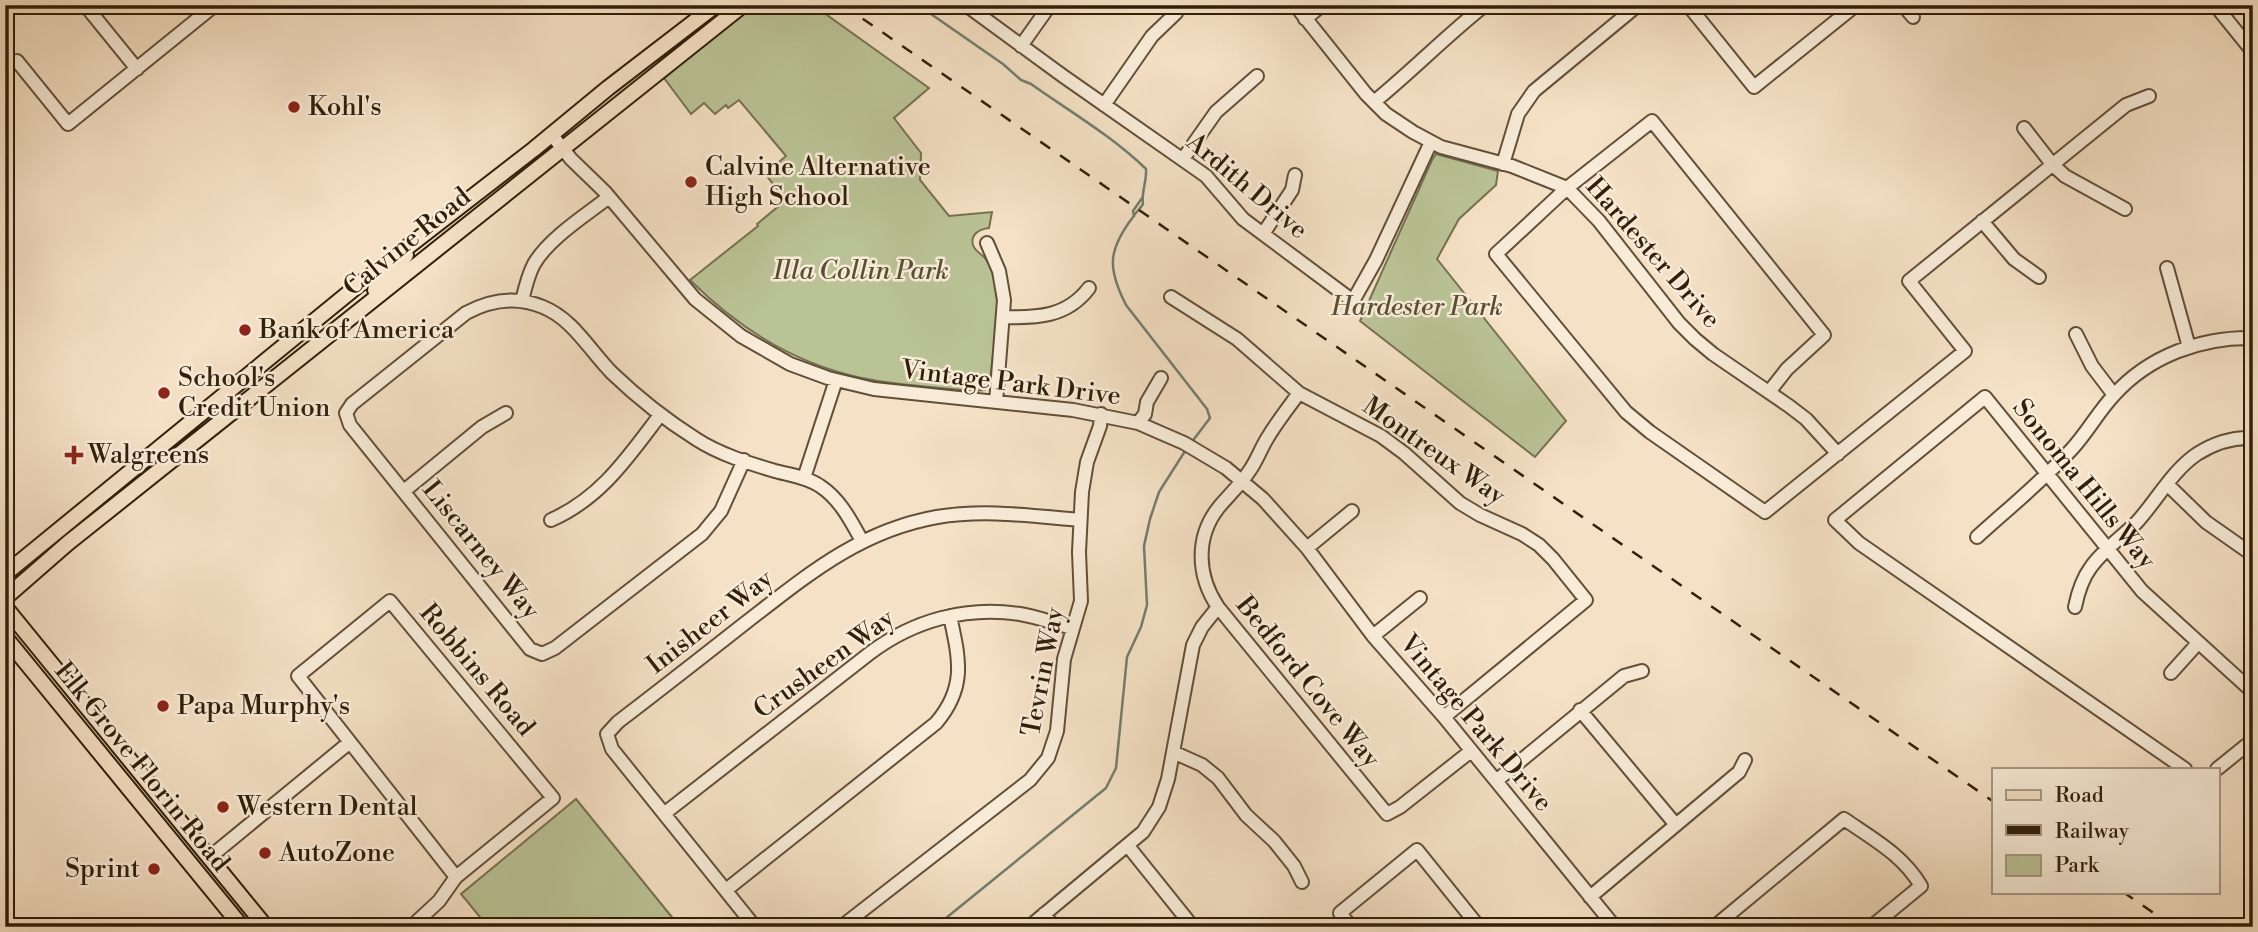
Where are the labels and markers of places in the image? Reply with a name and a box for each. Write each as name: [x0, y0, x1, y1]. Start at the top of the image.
place label: Kohl's: [308, 91, 382, 123]
marker: Kohl's: [286, 99, 302, 115]
place label: Calvine Alternative High School: [705, 151, 931, 213]
marker: Calvine Alternative High School: [683, 174, 699, 190]
place label: Bank of America: [258, 314, 455, 346]
marker: Bank of America: [237, 322, 253, 338]
place label: School's Credit Union: [178, 362, 330, 424]
marker: School's Credit Union: [156, 385, 172, 401]
place label: Walgreens: [87, 439, 209, 471]
marker: Walgreens: [66, 447, 82, 463]
place label: Papa Murphy's: [177, 690, 350, 722]
marker: Papa Murphy's: [155, 698, 171, 714]
place label: Western Dental: [236, 791, 418, 823]
marker: Western Dental: [215, 799, 231, 815]
place label: AutoZone: [278, 837, 395, 869]
marker: AutoZone: [257, 845, 273, 861]
place label: Sprint: [65, 853, 140, 885]
marker: Sprint: [146, 861, 162, 877]

